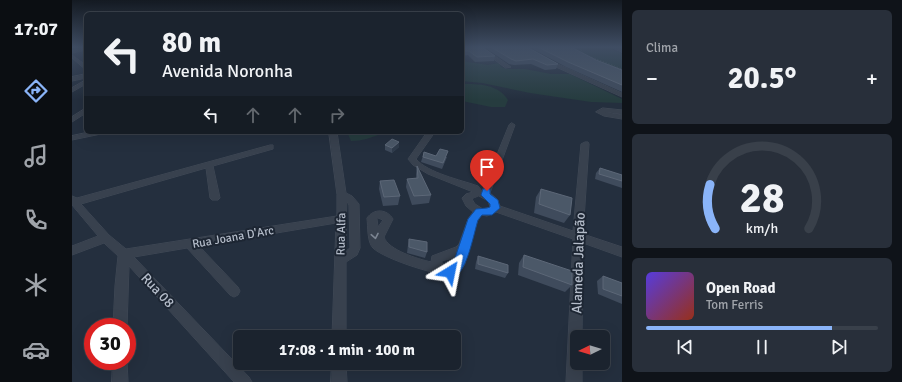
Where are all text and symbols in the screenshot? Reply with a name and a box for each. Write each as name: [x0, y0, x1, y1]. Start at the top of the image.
text: 17:07: [14, 18, 58, 40]
text: 80 m: [162, 26, 221, 60]
icon: left: [96, 28, 148, 80]
text: Clima: [646, 40, 678, 56]
text: Avenida Noronha: [162, 60, 293, 82]
text: 20.5°: [727, 60, 797, 97]
text: −: [646, 65, 658, 92]
text: +: [866, 65, 878, 92]
icon: directions: [22, 77, 50, 105]
icon: left: [200, 104, 222, 126]
icon: ahead: [242, 104, 264, 126]
icon: ahead: [284, 104, 306, 126]
icon: right: [326, 104, 348, 126]
icon: music: [22, 142, 50, 170]
pin: [470, 150, 504, 191]
icon: arrive: [476, 156, 498, 178]
text: 28: [740, 173, 784, 224]
icon: phone: [22, 206, 50, 234]
street label: Rua Alfa: [334, 212, 349, 256]
street label: Alameda Jalapão: [568, 212, 589, 314]
text: km/h: [746, 220, 778, 237]
street label: Rua Joana D'Arc: [191, 223, 275, 252]
one-way arrow: [370, 233, 378, 239]
position arrow: [429, 251, 471, 293]
street label: Rua 08: [137, 270, 178, 311]
icon: climate: [22, 271, 50, 299]
text: Open Road: [706, 279, 776, 297]
text: Tom Ferris: [706, 297, 763, 313]
speed limit sign: 30: [84, 318, 136, 370]
north arrow: [570, 330, 610, 370]
map controls: [570, 330, 610, 370]
icon: car: [22, 336, 50, 364]
icon: previous: [674, 336, 696, 358]
icon: pause: [751, 336, 773, 358]
icon: next: [828, 336, 850, 358]
text: 17:08 · 1 min · 100 m: [279, 341, 415, 359]

